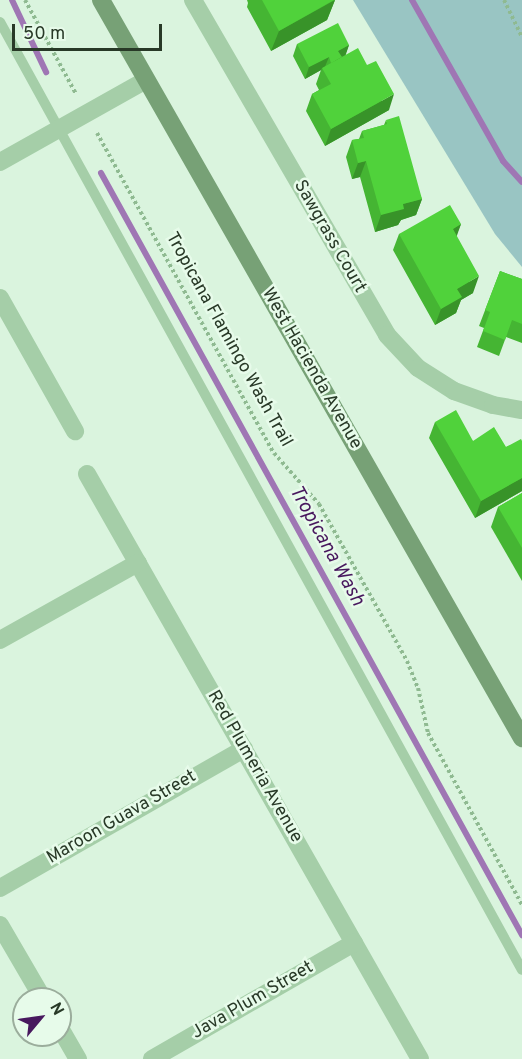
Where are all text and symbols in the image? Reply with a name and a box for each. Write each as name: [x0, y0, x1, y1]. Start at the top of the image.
scale bar: [15, 12, 165, 50]
text: 50 m: [23, 23, 65, 46]
street label: Sawgrass Court: [288, 177, 370, 297]
street label: Tropicana Flamingo Wash Trail: [160, 229, 296, 451]
street label: West Hacienda Avenue: [256, 284, 366, 454]
water label: Tropicana Wash: [283, 481, 369, 611]
street label: Red Plumeria Avenue: [201, 687, 307, 847]
street label: Maroon Guava Street: [43, 766, 201, 870]
street label: Java Plum Street: [188, 957, 318, 1045]
north arrow: [12, 987, 72, 1047]
text: N: [44, 999, 68, 1019]

